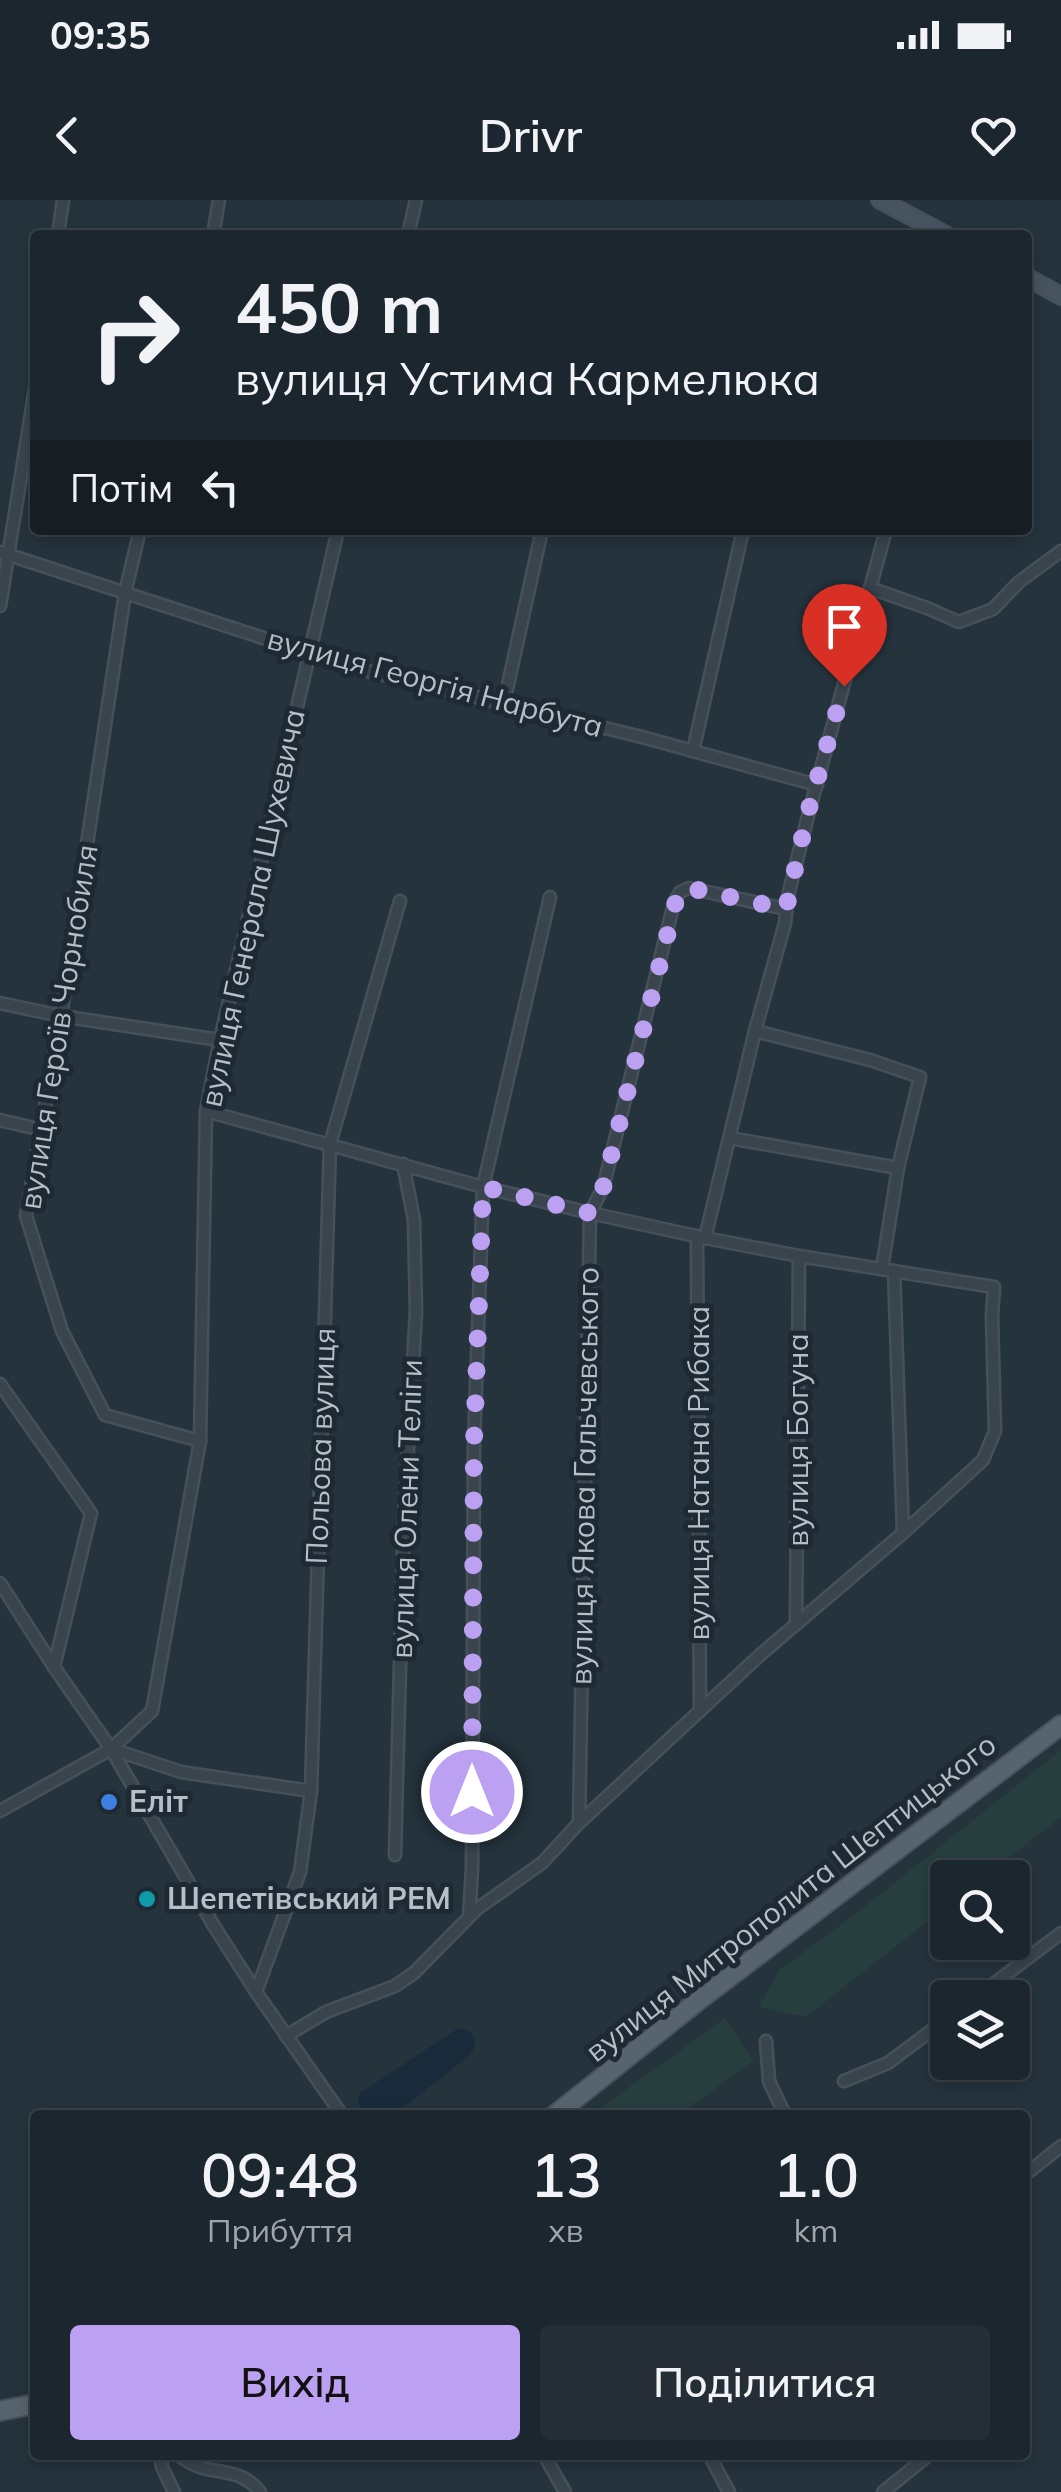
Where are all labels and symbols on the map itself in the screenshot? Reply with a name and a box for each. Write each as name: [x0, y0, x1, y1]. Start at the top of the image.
pin: [802, 584, 887, 687]
street label: вулиця Георгія Нарбута: [263, 619, 607, 745]
street label: вулиця Генерала Шухевича: [191, 705, 313, 1110]
street label: вулиця Героїв Чорнобиля: [10, 842, 106, 1212]
street label: вулиця Якова Гальчевського: [561, 1266, 607, 1686]
street label: вулиця Натана Рибака: [679, 1306, 717, 1640]
street label: Польова вулиця: [297, 1327, 343, 1565]
street label: вулиця Богуна: [778, 1333, 816, 1547]
street label: вулиця Олени Теліги: [382, 1359, 430, 1659]
street label: вулиця Митрополита Шептицького: [577, 1725, 1003, 2069]
position arrow: [420, 1740, 524, 1844]
place label: Еліт: [129, 1782, 188, 1820]
marker: Еліт: [98, 1791, 120, 1813]
place label: Шепетівський РЕМ: [167, 1879, 451, 1917]
marker: Шепетівський РЕМ: [136, 1888, 158, 1910]

